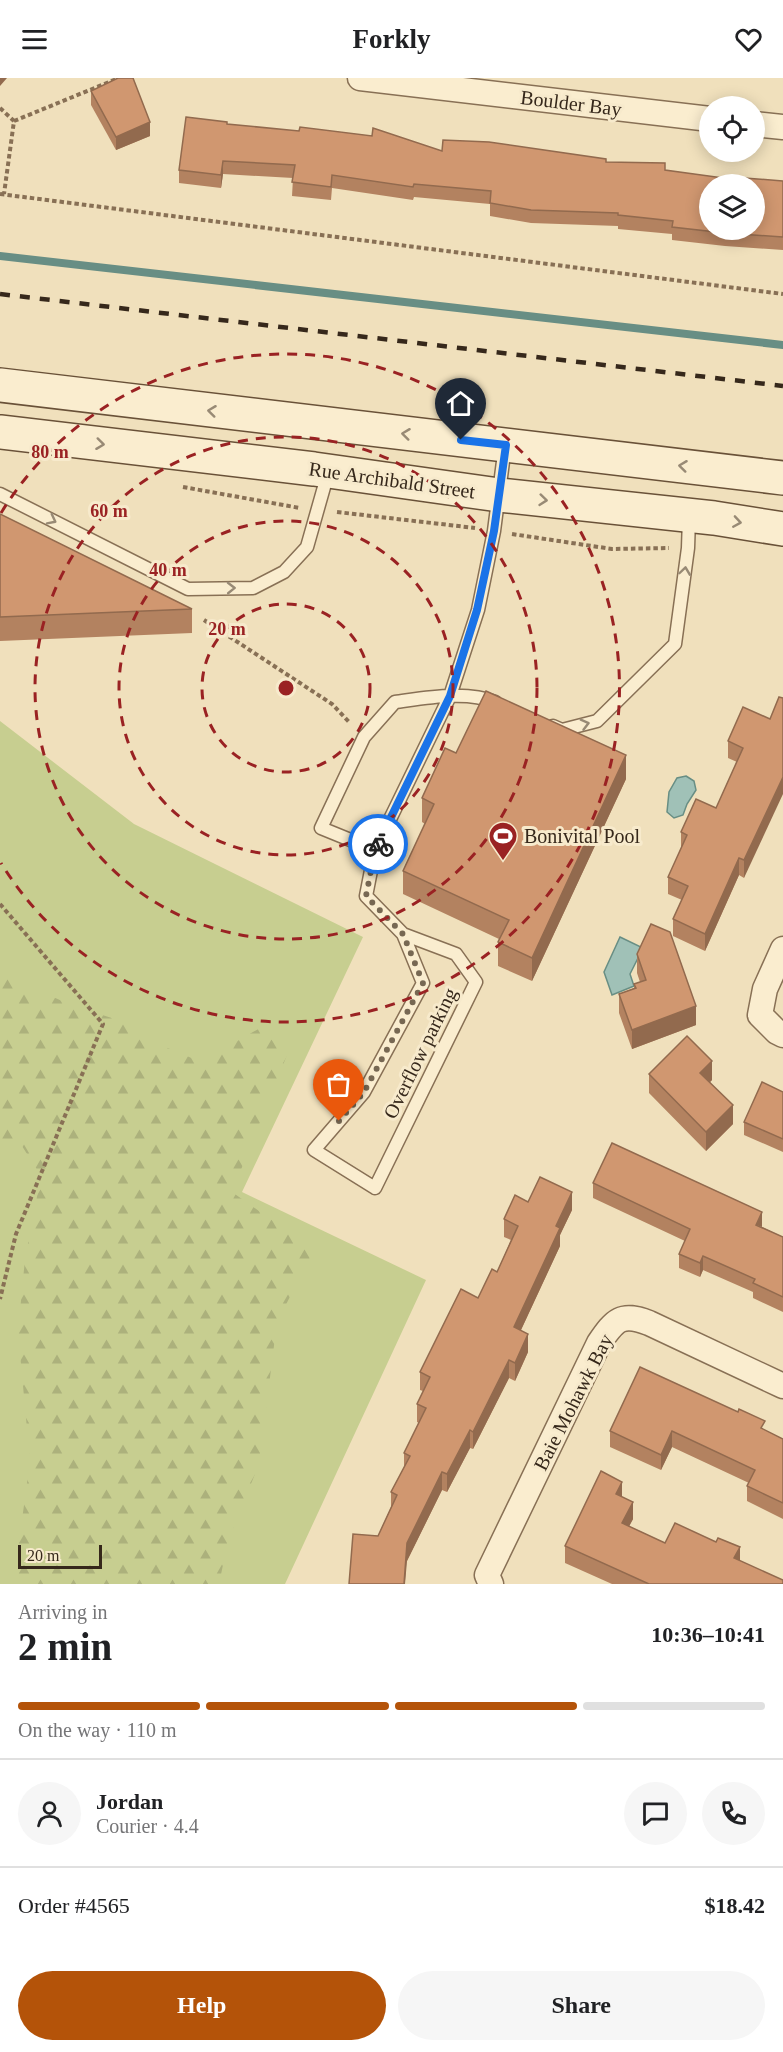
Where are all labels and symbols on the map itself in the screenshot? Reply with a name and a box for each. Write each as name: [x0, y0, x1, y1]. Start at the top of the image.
street label: Boulder Bay: [519, 86, 623, 121]
pin: [435, 378, 486, 440]
one-way arrow: [208, 405, 217, 418]
one-way arrow: [402, 428, 411, 440]
one-way arrow: [95, 437, 104, 450]
text: 80 m: [31, 442, 69, 462]
street label: Rue Archibald Street: [307, 457, 477, 503]
one-way arrow: [679, 460, 688, 473]
one-way arrow: [539, 493, 548, 506]
text: 60 m: [90, 501, 128, 521]
one-way arrow: [46, 513, 57, 524]
one-way arrow: [732, 515, 742, 528]
text: 40 m: [149, 560, 187, 580]
one-way arrow: [678, 567, 690, 576]
one-way arrow: [226, 582, 235, 594]
text: 20 m: [208, 619, 246, 639]
centre of rings: [276, 678, 296, 698]
one-way arrow: [579, 719, 590, 731]
courier: [348, 814, 408, 874]
sports icon: Bonivital Pool: [487, 820, 519, 862]
place label: Bonivital Pool: [524, 825, 641, 847]
street label: Overflow parking: [379, 984, 462, 1122]
pin: [313, 1059, 364, 1121]
street label: Baie Mohawk Bay: [529, 1330, 618, 1474]
scale bar: [18, 1542, 102, 1570]

